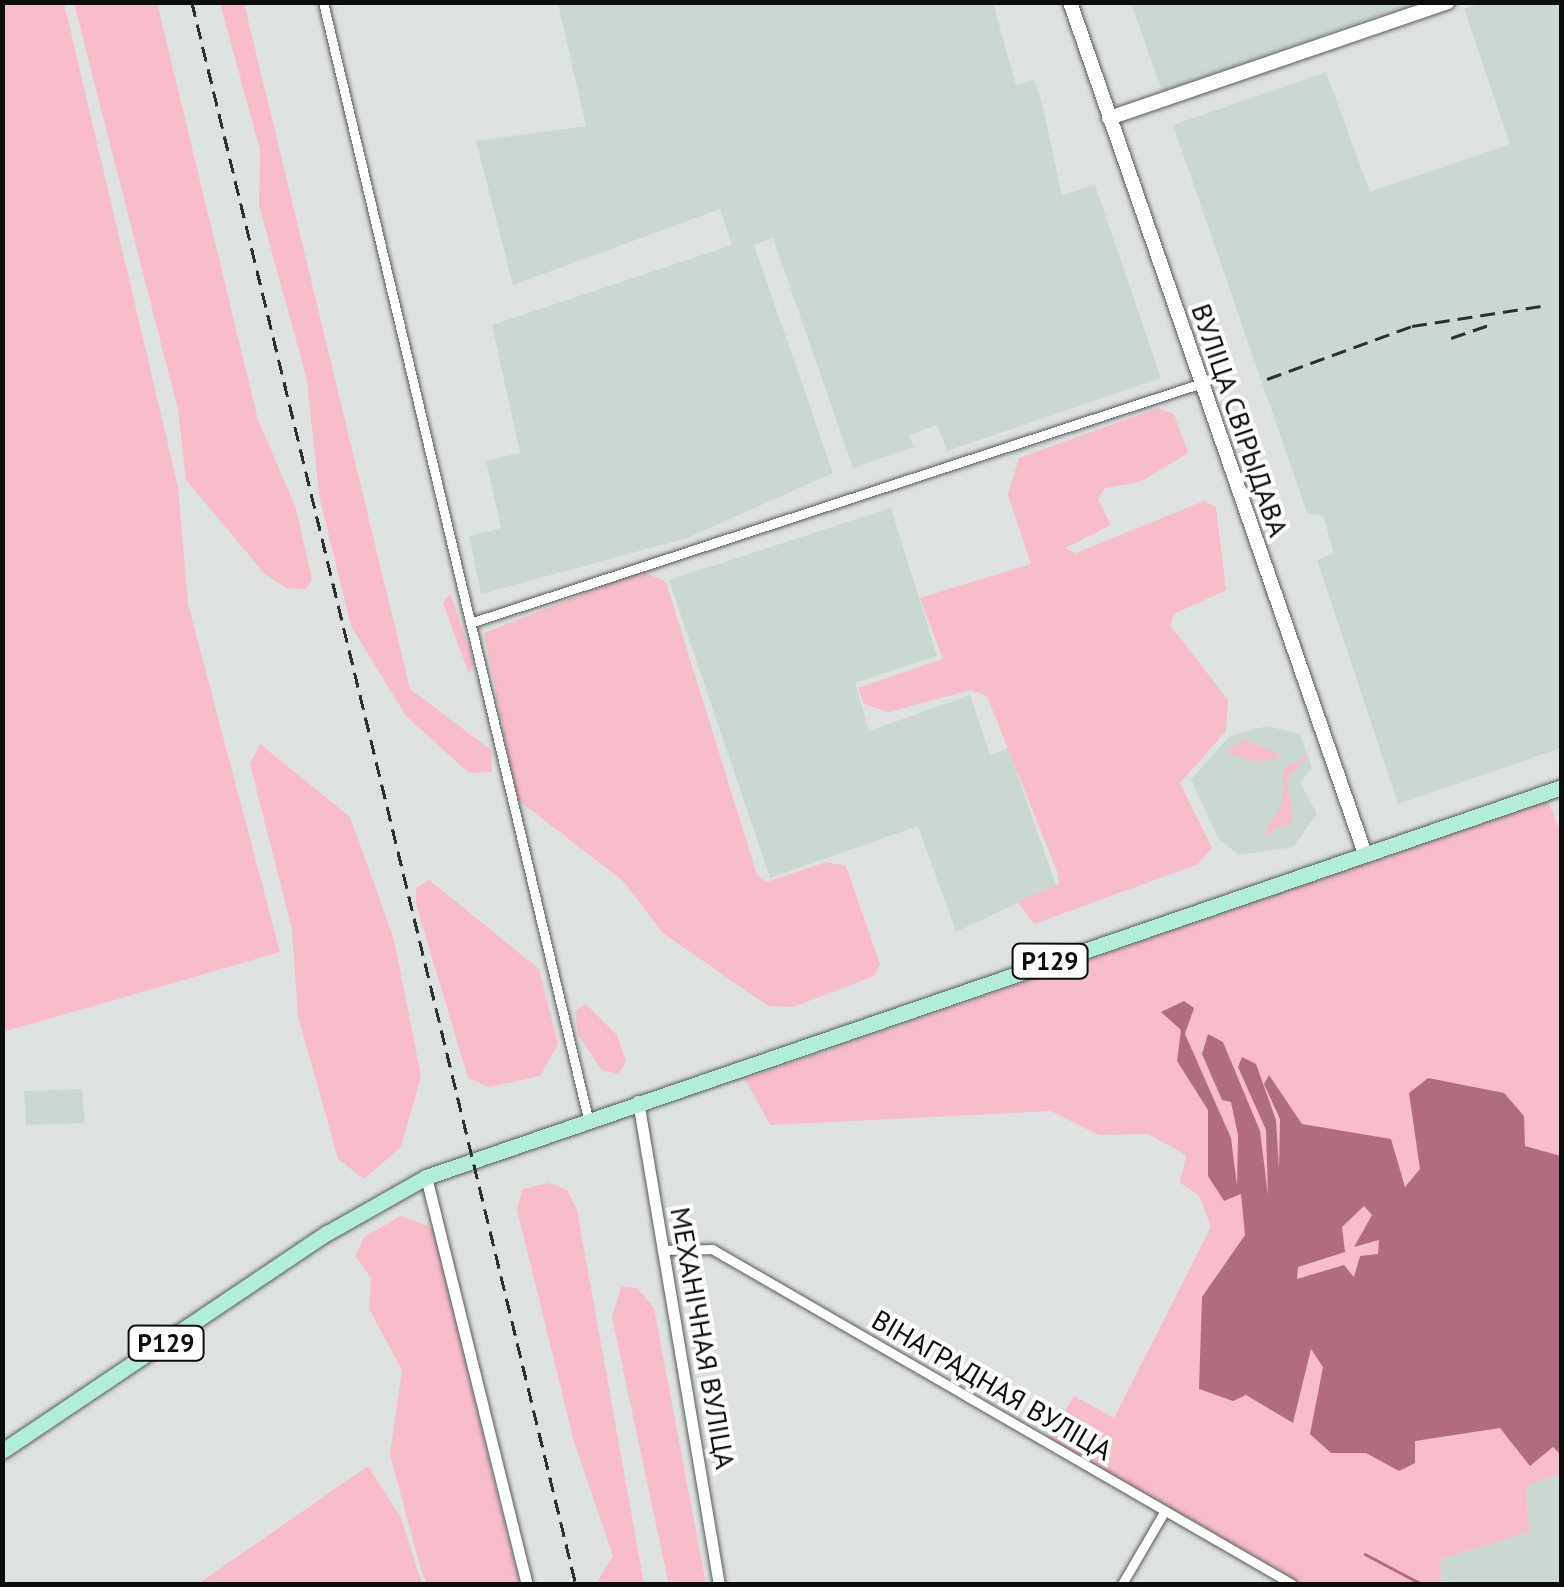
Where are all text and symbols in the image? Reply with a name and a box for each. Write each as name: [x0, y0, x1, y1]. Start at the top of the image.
street label: ВУЛІЦА СВІРЫДАВА: [1184, 299, 1296, 541]
road number: Р129: [1010, 941, 1090, 981]
street label: МЕХАНІЧНАЯ ВУЛІЦА: [663, 1205, 743, 1471]
street label: ВІНАГРАДНАЯ ВУЛІЦА: [866, 1303, 1118, 1467]
road number: Р129: [126, 1323, 206, 1363]

